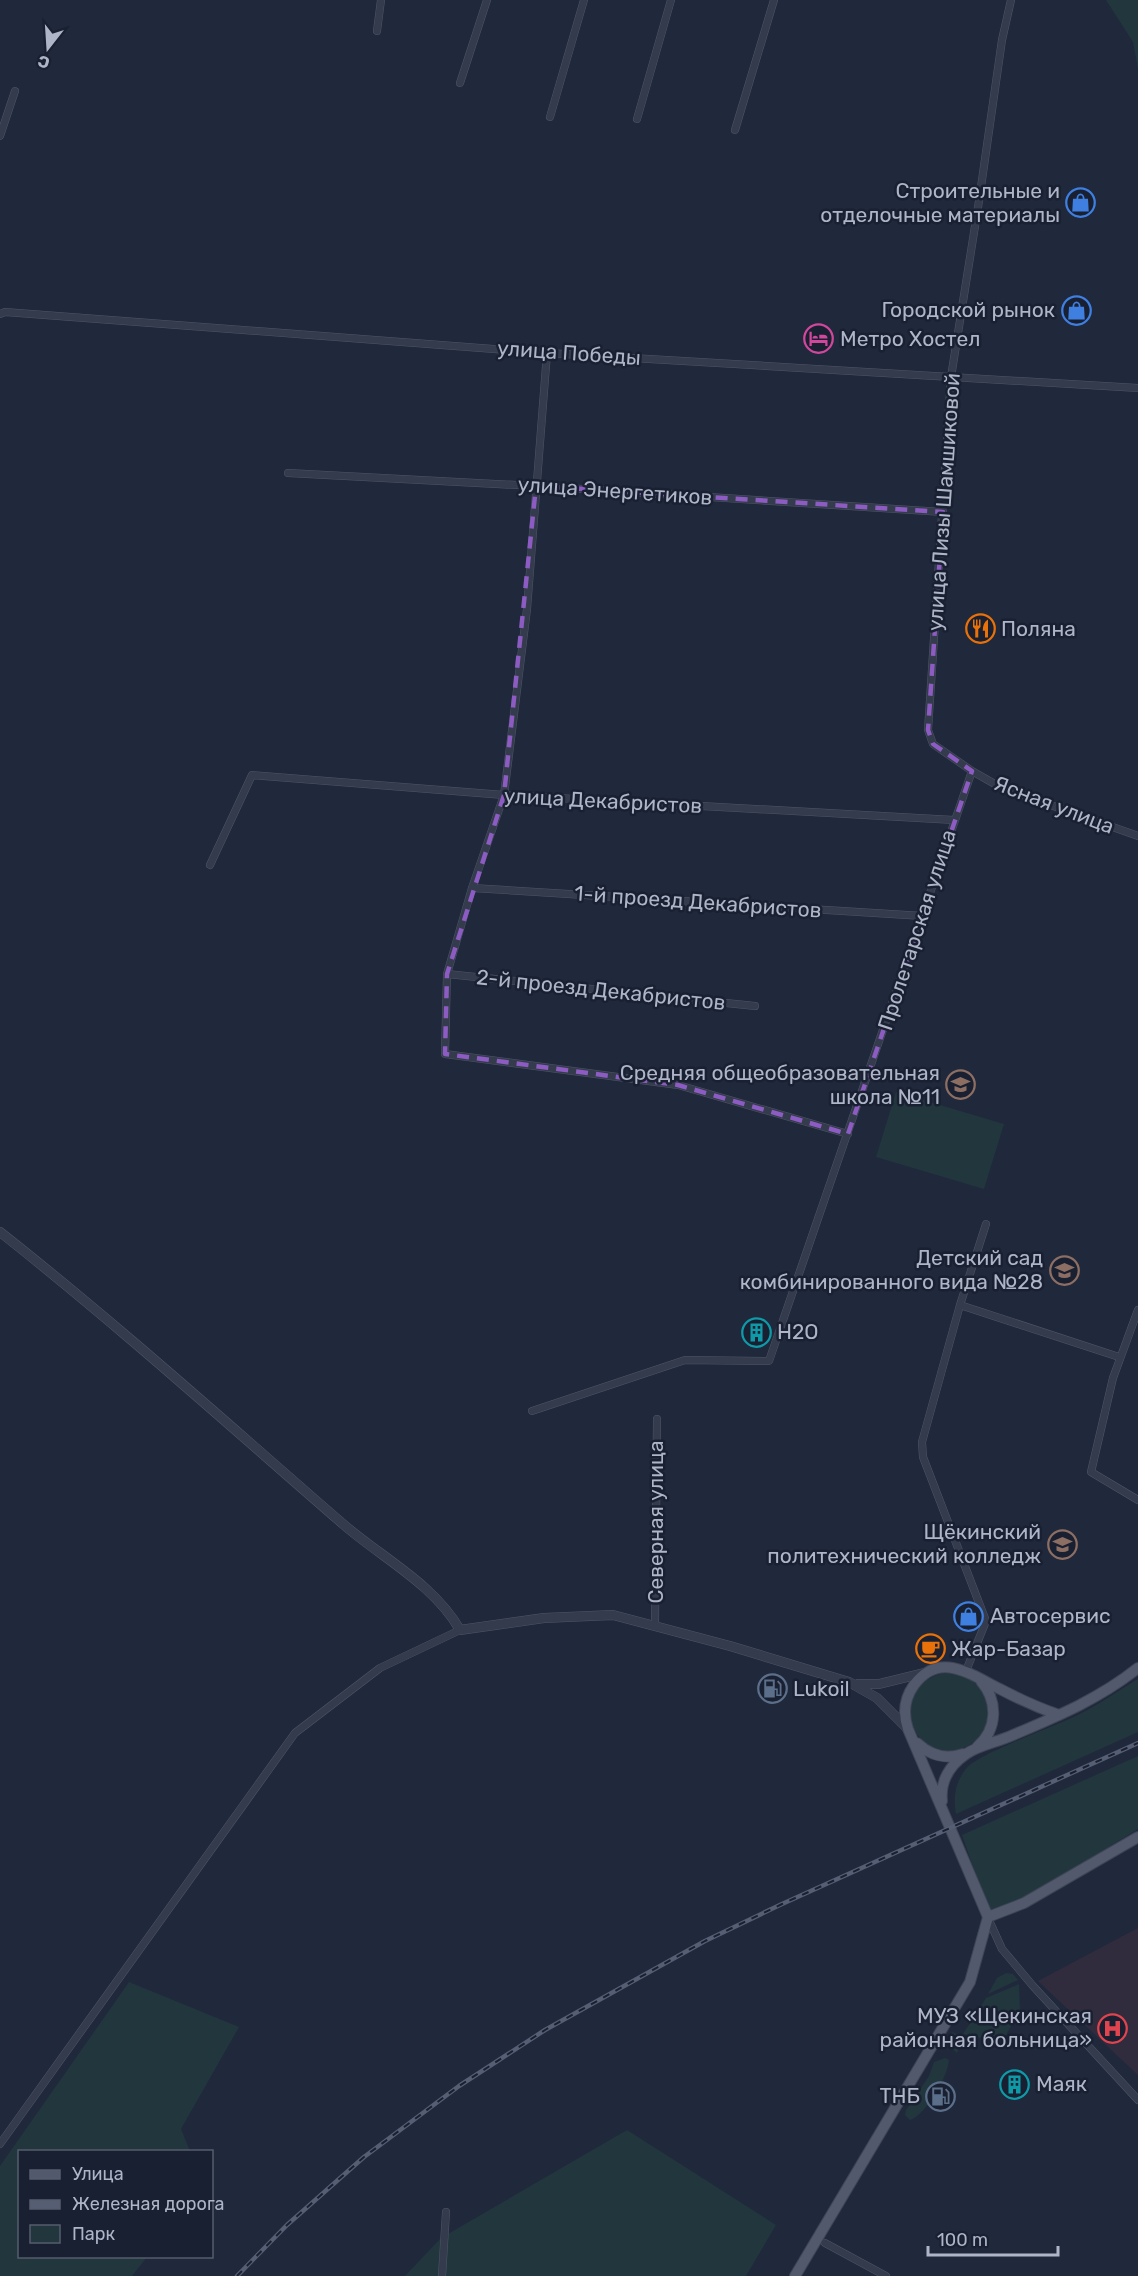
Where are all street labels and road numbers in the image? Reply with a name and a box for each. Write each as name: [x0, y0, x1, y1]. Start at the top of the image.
street label: улица Победы: [496, 335, 642, 370]
street label: улица Лизы Шамшиковой: [922, 372, 965, 632]
street label: улица Энергетиков: [517, 471, 713, 510]
street label: Ясная улица: [990, 770, 1118, 839]
street label: улица Декабристов: [503, 783, 703, 818]
street label: Пролетарская улица: [872, 826, 961, 1033]
street label: 1-й проезд Декабристов: [574, 880, 822, 923]
street label: 2-й проезд Декабристов: [475, 964, 727, 1015]
street label: Северная улица: [643, 1440, 668, 1604]

